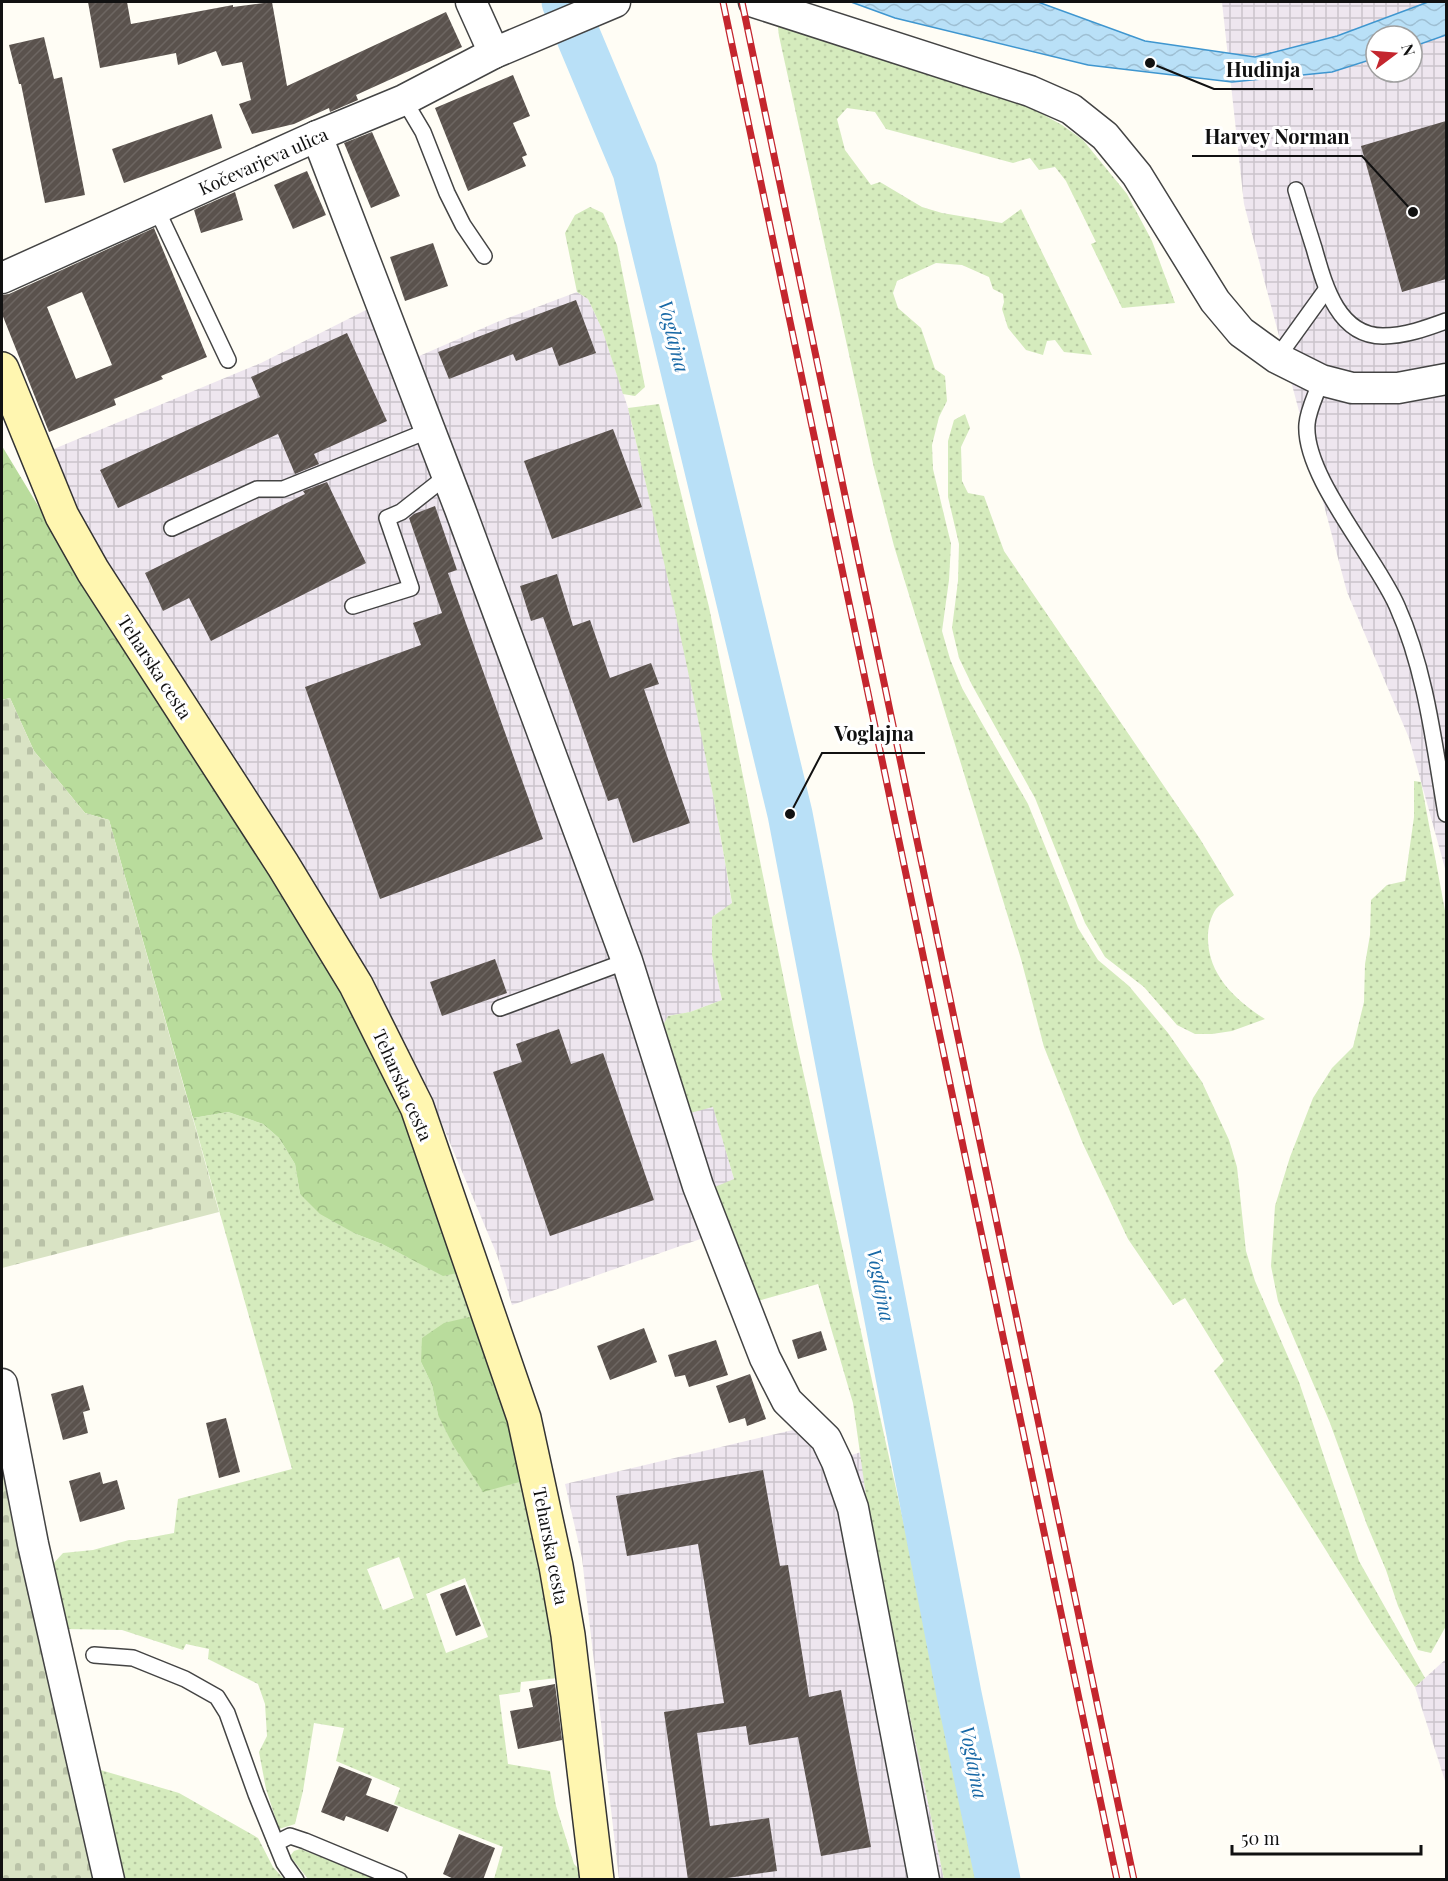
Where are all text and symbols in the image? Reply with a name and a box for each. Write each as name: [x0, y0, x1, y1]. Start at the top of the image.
north arrow: [1364, 24, 1424, 84]
text: N: [1397, 41, 1421, 59]
callout: Hudinja: [1214, 51, 1313, 89]
text: Hudinja: [1226, 55, 1301, 82]
callout: Harvey Norman: [1192, 118, 1362, 156]
street label: Kočevarjeva ulica: [194, 122, 332, 200]
text: Harvey Norman: [1204, 122, 1350, 149]
water label: Voglajna: [653, 297, 697, 375]
street label: Teharska cesta: [112, 610, 198, 724]
callout: Voglajna: [822, 715, 925, 753]
text: Voglajna: [833, 719, 914, 746]
street label: Teharska cesta: [368, 1026, 438, 1144]
water label: Voglajna: [862, 1246, 902, 1324]
street label: Teharska cesta: [528, 1485, 574, 1607]
water label: Voglajna: [955, 1723, 995, 1801]
scale bar: [1232, 1818, 1421, 1856]
text: 50 m: [1241, 1826, 1280, 1850]

